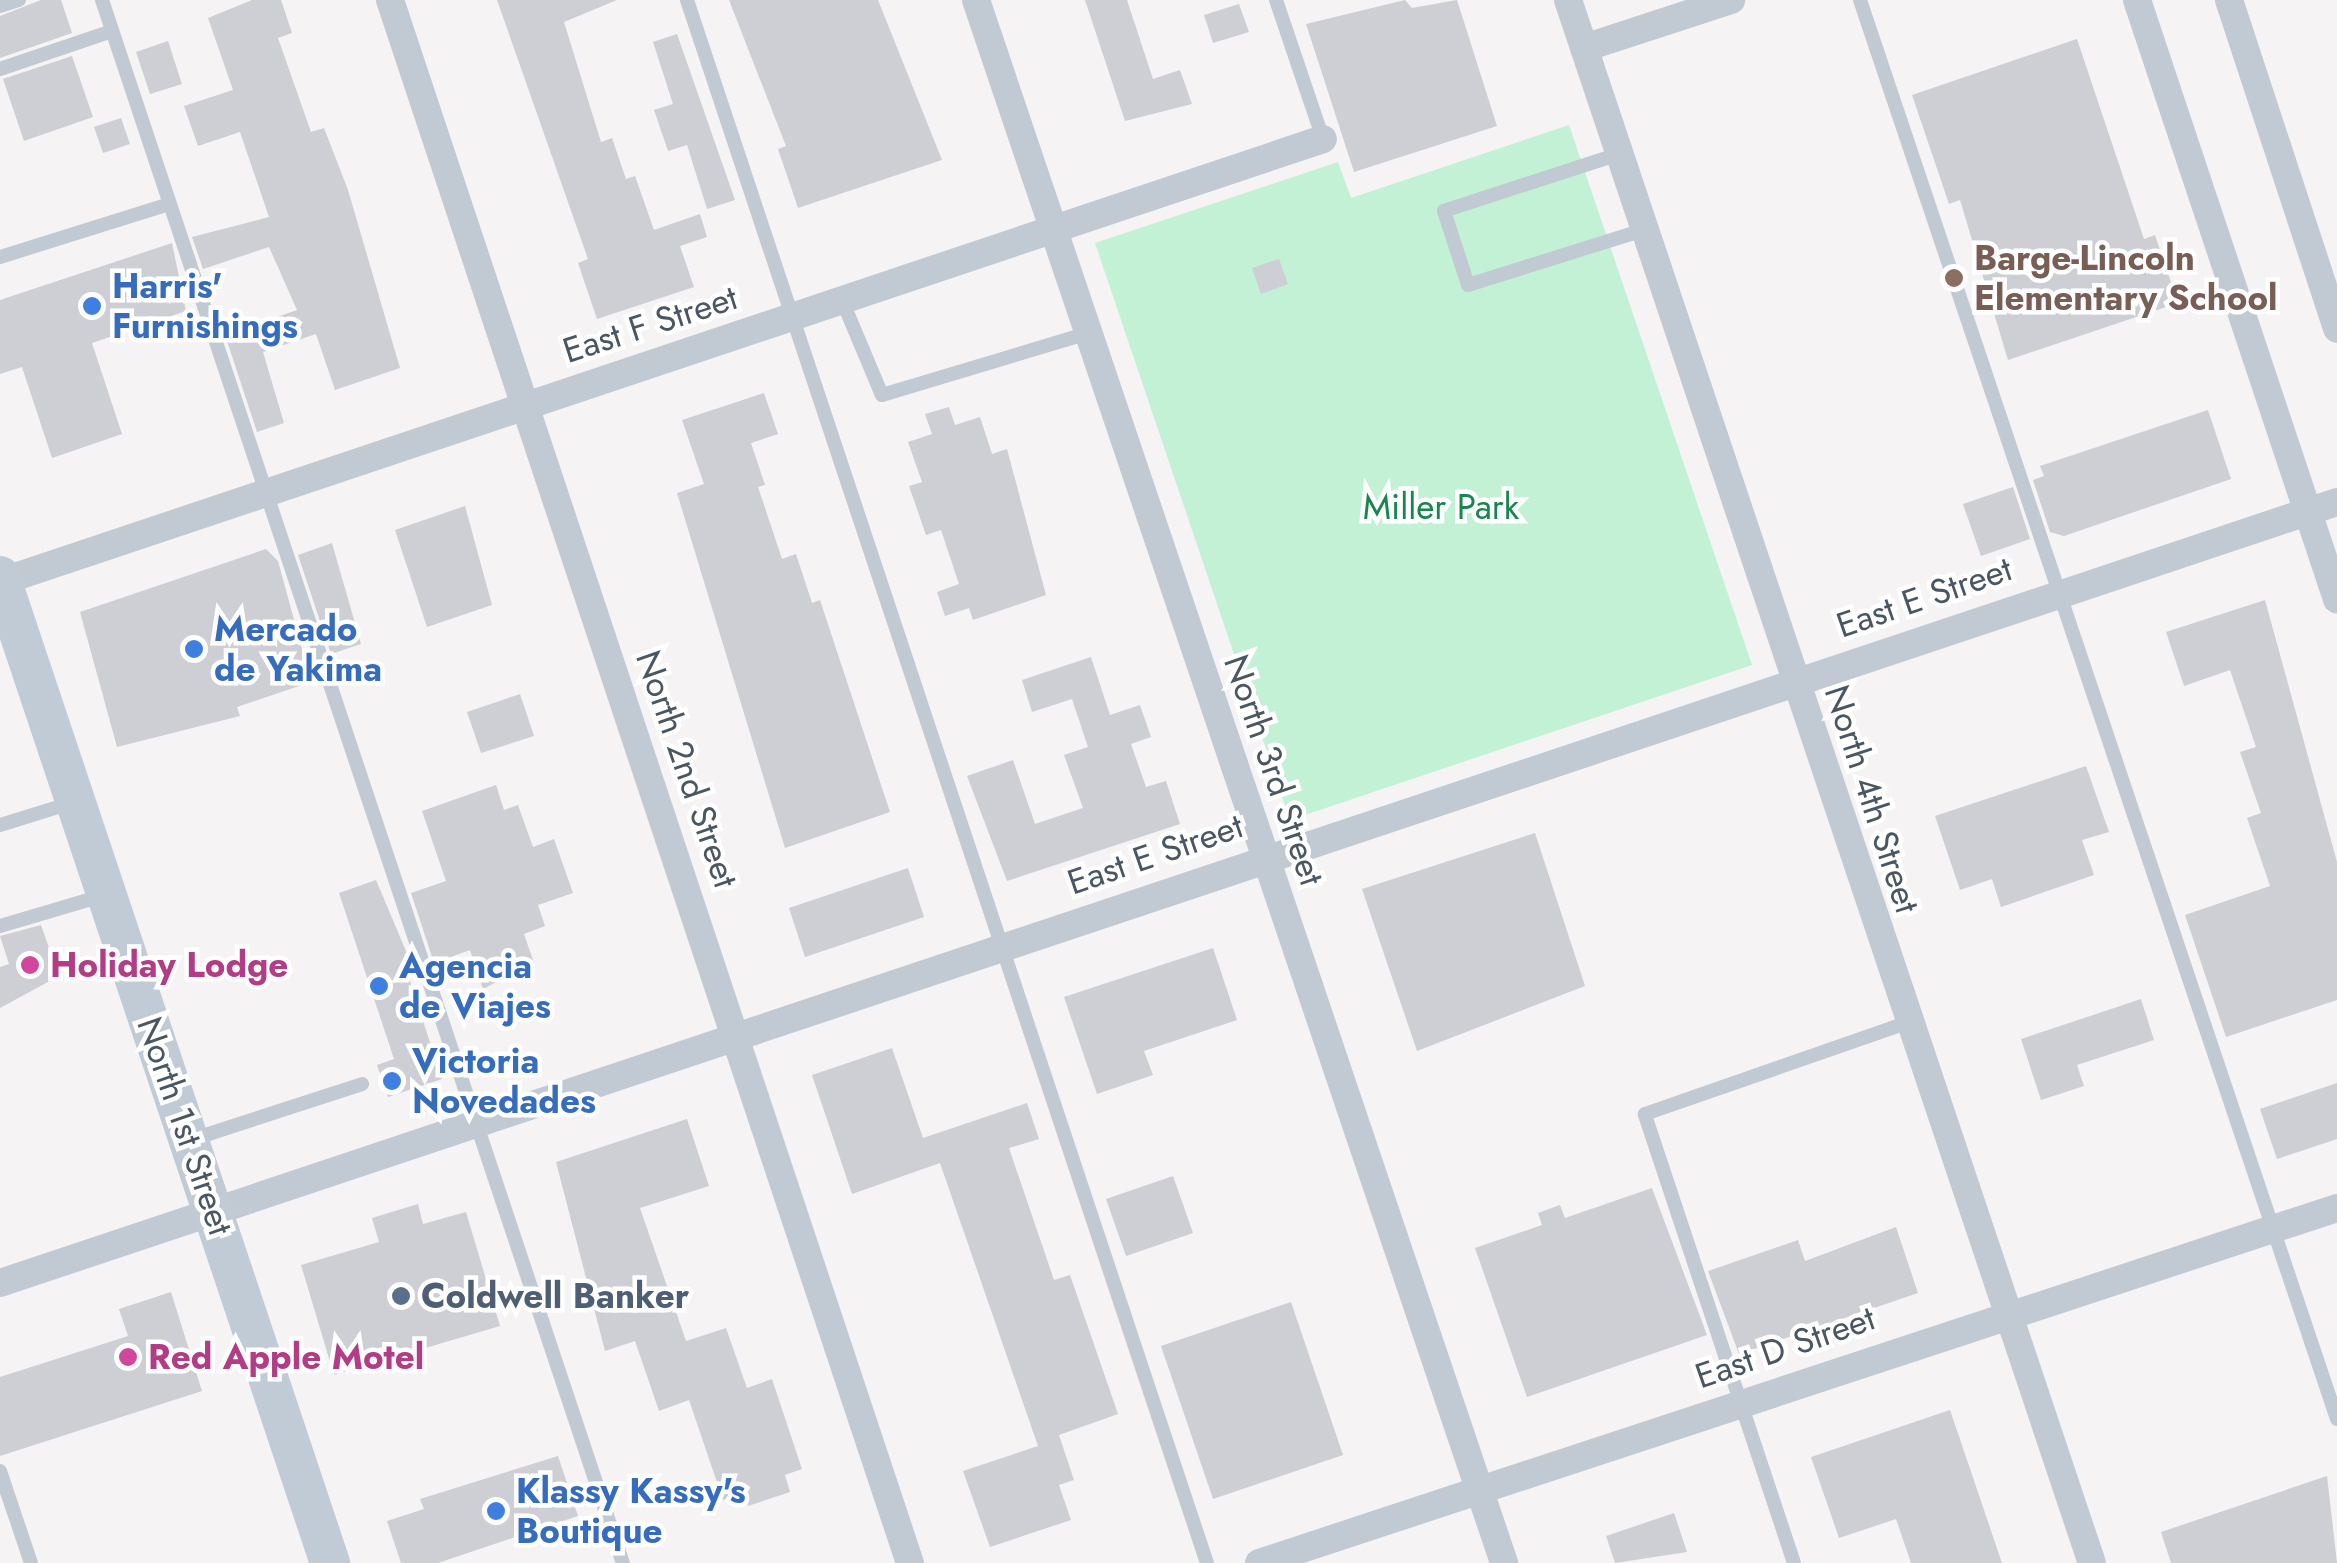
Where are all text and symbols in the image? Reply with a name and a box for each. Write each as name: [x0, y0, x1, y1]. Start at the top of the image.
place label: Barge-Lincoln Elementary School: [1974, 237, 2277, 319]
place label: Harris' Furnishings: [112, 265, 298, 347]
marker: Barge-Lincoln Elementary School: [1943, 267, 1965, 289]
street label: East F Street: [558, 276, 742, 372]
marker: Harris' Furnishings: [81, 295, 103, 317]
park label: Miller Park: [1363, 486, 1519, 528]
street label: East E Street: [1831, 547, 2017, 647]
place label: Mercado de Yakima: [214, 608, 382, 690]
marker: Mercado de Yakima: [183, 638, 205, 660]
street label: North 2nd Street: [627, 645, 747, 893]
street label: North 3rd Street: [1215, 649, 1333, 891]
street label: North 4th Street: [1815, 680, 1929, 918]
street label: East E Street: [1062, 804, 1248, 904]
place label: Holiday Lodge: [50, 944, 288, 986]
place label: Agencia de Viajes: [399, 945, 551, 1027]
marker: Holiday Lodge: [19, 954, 41, 976]
marker: Agencia de Viajes: [368, 975, 390, 997]
street label: North 1st Street: [128, 1011, 242, 1241]
place label: Victoria Novedades: [412, 1040, 596, 1122]
marker: Victoria Novedades: [381, 1070, 403, 1092]
place label: Coldwell Banker: [421, 1275, 689, 1317]
marker: Coldwell Banker: [390, 1285, 412, 1307]
street label: East D Street: [1690, 1297, 1880, 1397]
place label: Red Apple Motel: [148, 1336, 424, 1378]
marker: Red Apple Motel: [117, 1346, 139, 1368]
place label: Klassy Kassy's Boutique: [516, 1470, 746, 1552]
marker: Klassy Kassy's Boutique: [485, 1500, 507, 1522]

